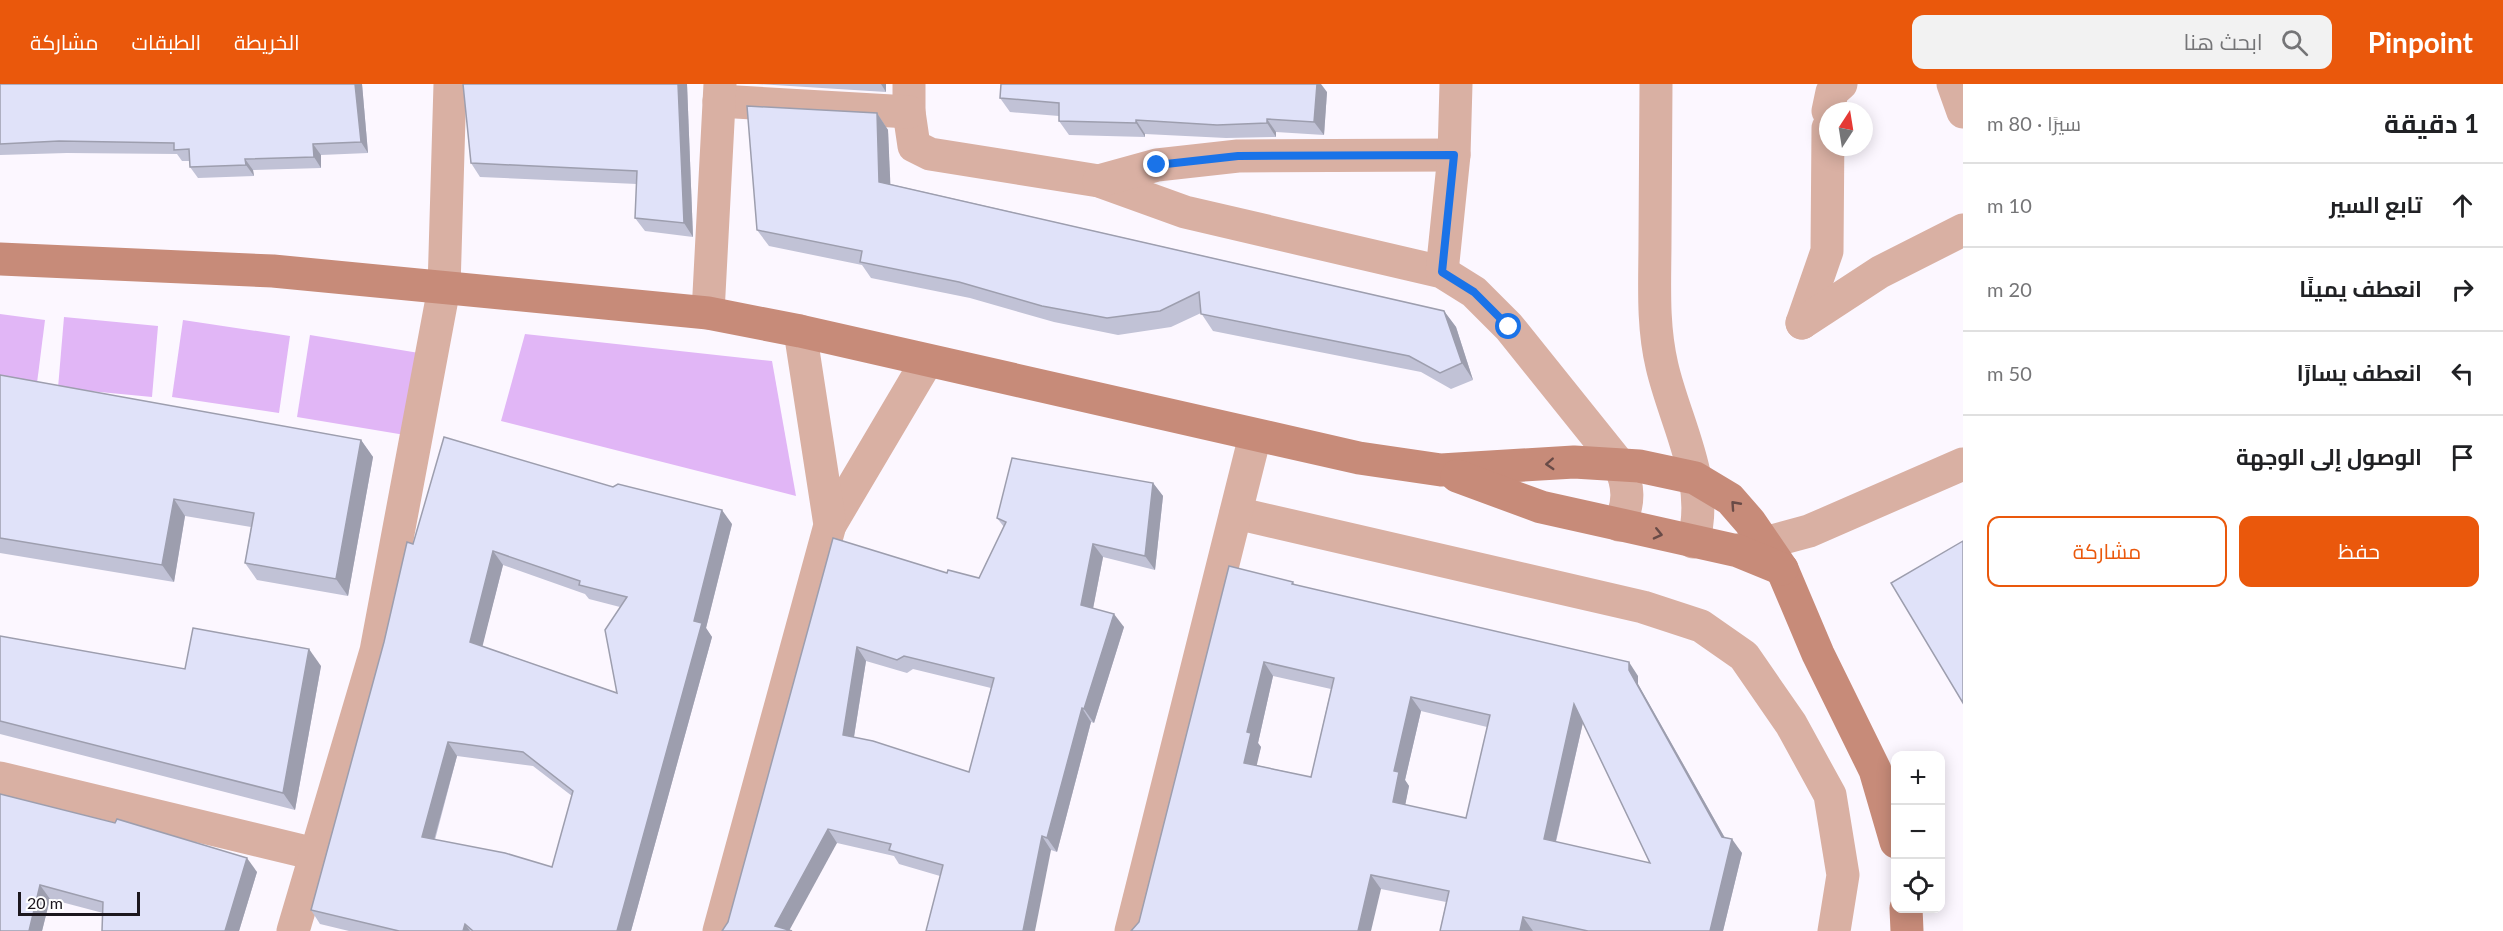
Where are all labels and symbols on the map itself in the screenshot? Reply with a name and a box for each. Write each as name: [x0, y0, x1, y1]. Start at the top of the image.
north arrow: [1819, 102, 1873, 156]
route end: [1143, 151, 1169, 177]
route start: [1495, 313, 1521, 339]
one-way arrow: [1546, 457, 1555, 470]
one-way arrow: [1731, 501, 1742, 512]
one-way arrow: [1653, 527, 1663, 540]
scale bar: [18, 889, 140, 916]

